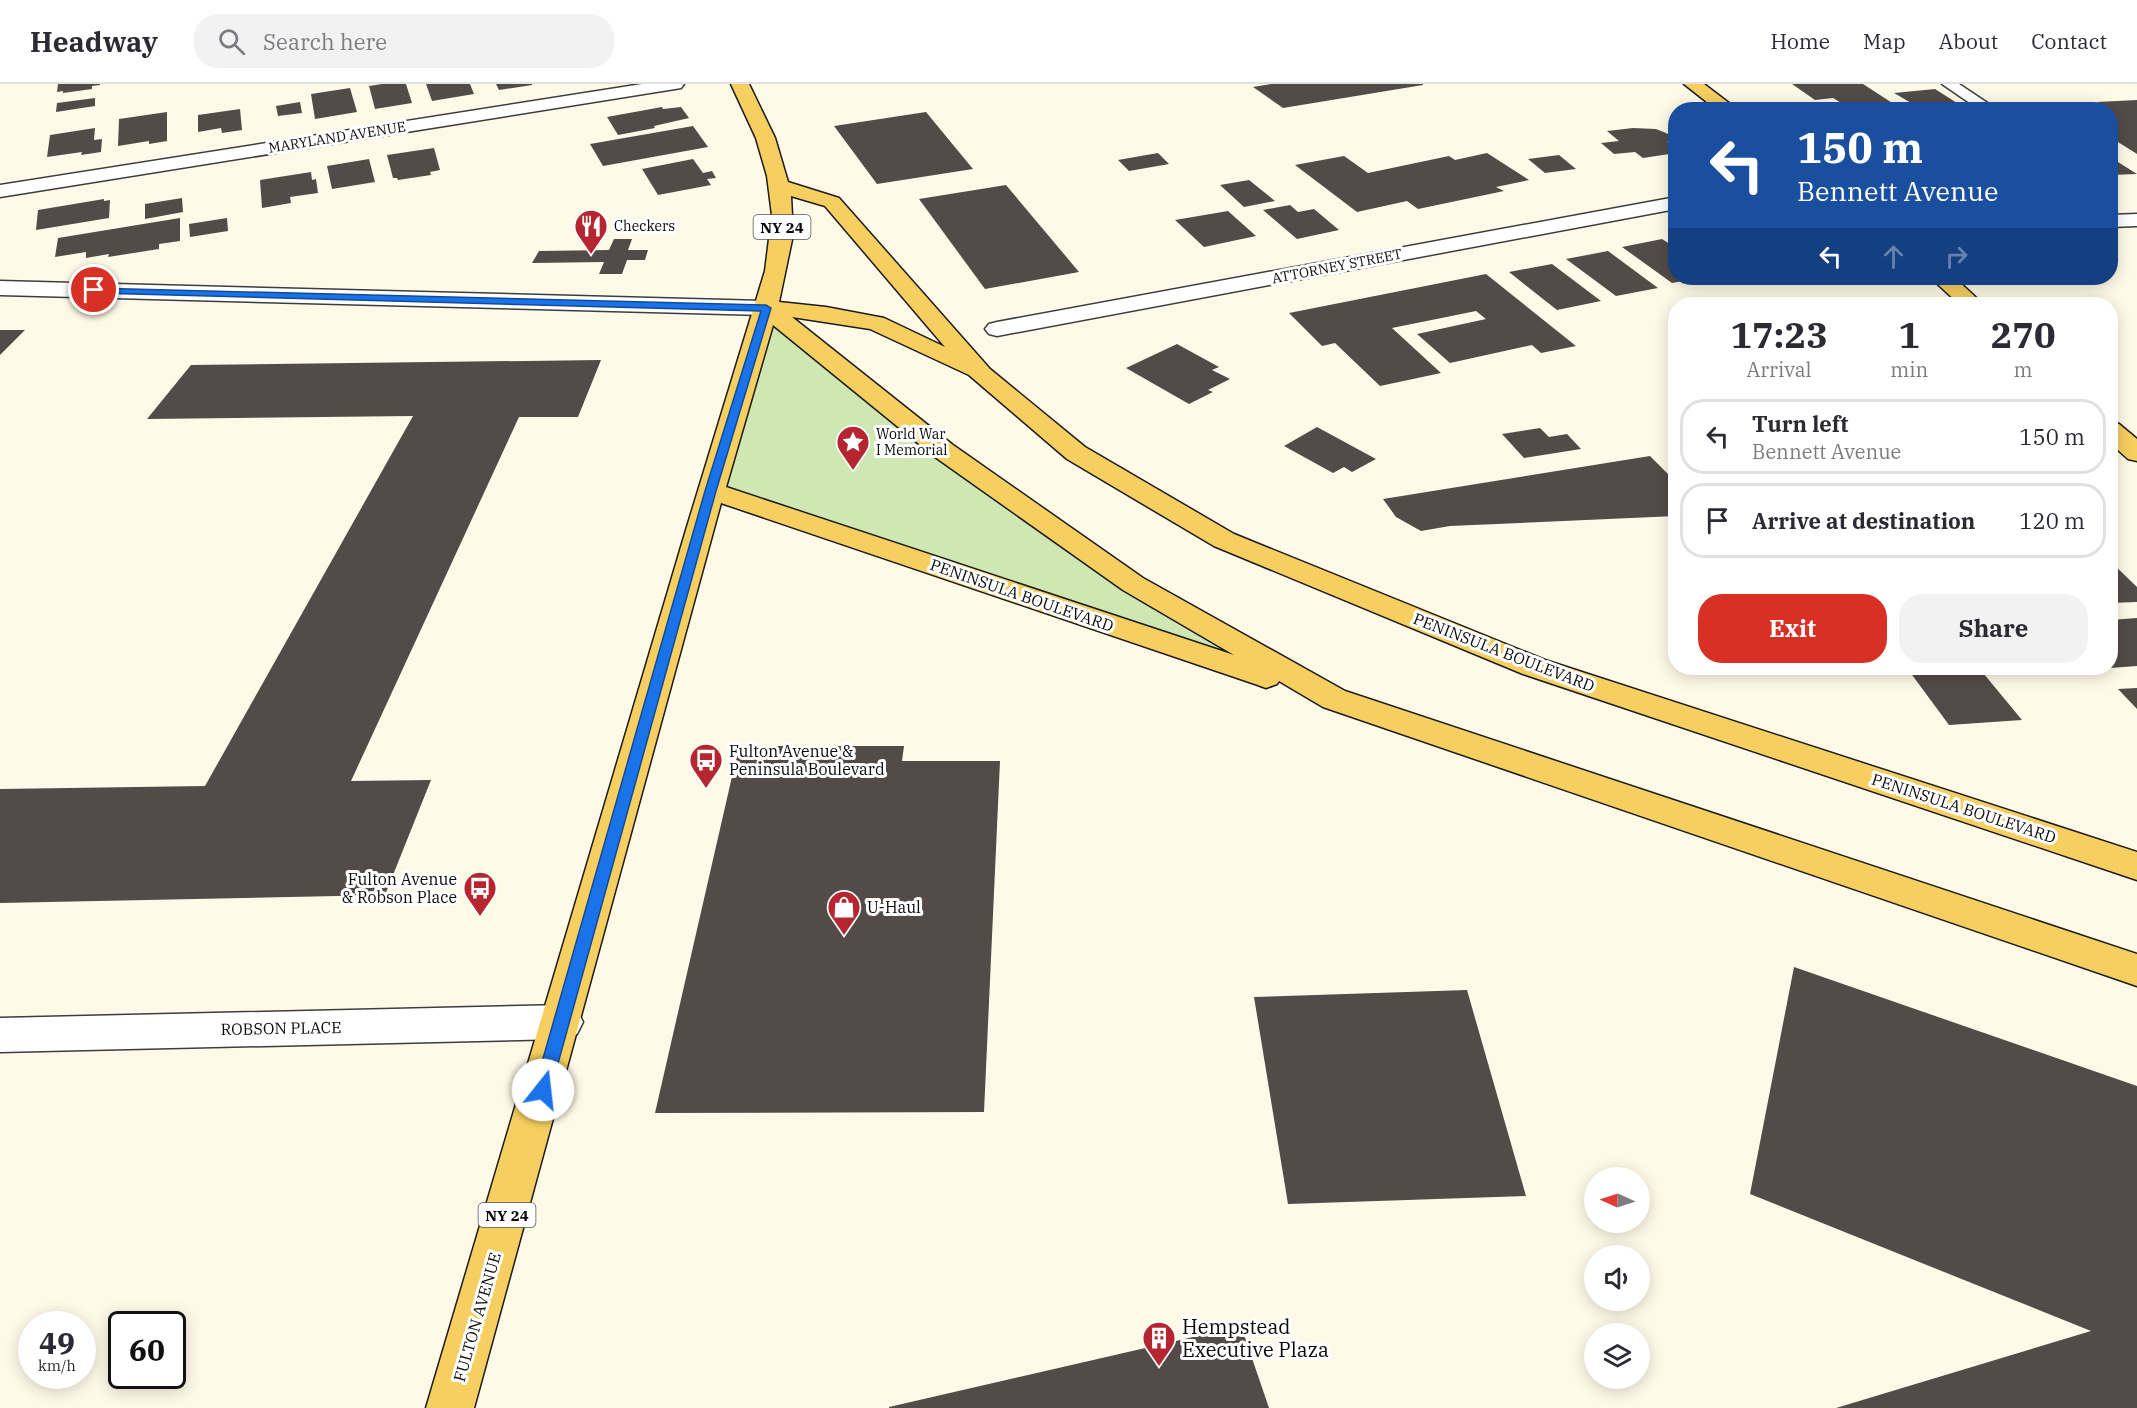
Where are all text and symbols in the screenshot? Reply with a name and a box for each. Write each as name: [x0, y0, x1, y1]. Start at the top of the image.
search box: [194, 14, 614, 68]
text: Headway: [30, 23, 158, 60]
icon: search: [215, 25, 248, 58]
text: Search here: [263, 27, 387, 56]
text: Home: [1770, 27, 1830, 55]
text: Map: [1863, 27, 1906, 55]
text: About: [1939, 27, 1998, 55]
text: Contact: [2031, 27, 2107, 55]
street label: MARYLAND AVENUE: [267, 117, 407, 157]
text: 150 m: [1797, 120, 1923, 175]
icon: left: [1698, 126, 1776, 204]
text: Bennett Avenue: [1797, 173, 1999, 208]
restaurant icon: Checkers: [573, 208, 609, 255]
road number: NY 24: [754, 215, 810, 239]
place label: Checkers: [614, 217, 675, 235]
icon: left: [1814, 240, 1847, 273]
icon: ahead: [1877, 240, 1910, 273]
icon: right: [1940, 240, 1973, 273]
street label: ATTORNEY STREET: [1270, 245, 1404, 287]
pin: [68, 264, 119, 315]
icon: arrive: [77, 273, 110, 306]
text: 17:23: [1730, 311, 1828, 358]
text: 1: [1898, 311, 1920, 358]
text: 270: [1991, 311, 2056, 358]
text: Arrival: [1747, 356, 1812, 383]
text: min: [1890, 356, 1928, 383]
text: m: [2014, 356, 2033, 383]
text: Turn left: [1752, 409, 1848, 438]
icon: left: [1701, 420, 1734, 453]
text: 150 m: [2019, 422, 2085, 451]
place icon: World War I Memorial: [835, 424, 871, 471]
place label: World War I Memorial: [876, 425, 948, 459]
text: Bennett Avenue: [1752, 438, 1901, 465]
icon: arrive: [1701, 504, 1734, 537]
text: Arrive at destination: [1752, 506, 1975, 535]
text: 120 m: [2019, 506, 2085, 535]
street label: PENINSULA BOULEVARD: [928, 554, 1116, 636]
button: Exit: [1698, 594, 1887, 663]
button: Share: [1899, 594, 2088, 663]
street label: PENINSULA BOULEVARD: [1411, 608, 1597, 696]
place label: Fulton Avenue & Peninsula Boulevard: [729, 741, 885, 779]
bus stop icon: Fulton Avenue & Peninsula Boulevard: [688, 742, 724, 789]
street label: PENINSULA BOULEVARD: [1869, 769, 2059, 847]
place label: Fulton Avenue & Robson Place: [342, 869, 457, 907]
bus stop icon: Fulton Avenue & Robson Place: [462, 870, 498, 917]
shop icon: U-Haul: [826, 889, 862, 936]
place label: U-Haul: [867, 897, 921, 917]
street label: ROBSON PLACE: [220, 1017, 342, 1039]
position arrow: [511, 1058, 575, 1122]
north arrow: [1584, 1167, 1650, 1233]
map controls: [1584, 1167, 1650, 1389]
road number: NY 24: [478, 1203, 536, 1227]
button: sound: [1584, 1245, 1650, 1311]
street label: FULTON AVENUE: [449, 1250, 505, 1384]
speed limit sign: 60: [108, 1311, 186, 1389]
place label: Hempstead Executive Plaza: [1182, 1313, 1329, 1363]
building icon: Hempstead Executive Plaza: [1141, 1320, 1177, 1367]
text: 49: [39, 1323, 75, 1362]
button: layers: [1584, 1323, 1650, 1389]
text: km/h: [38, 1356, 76, 1375]

